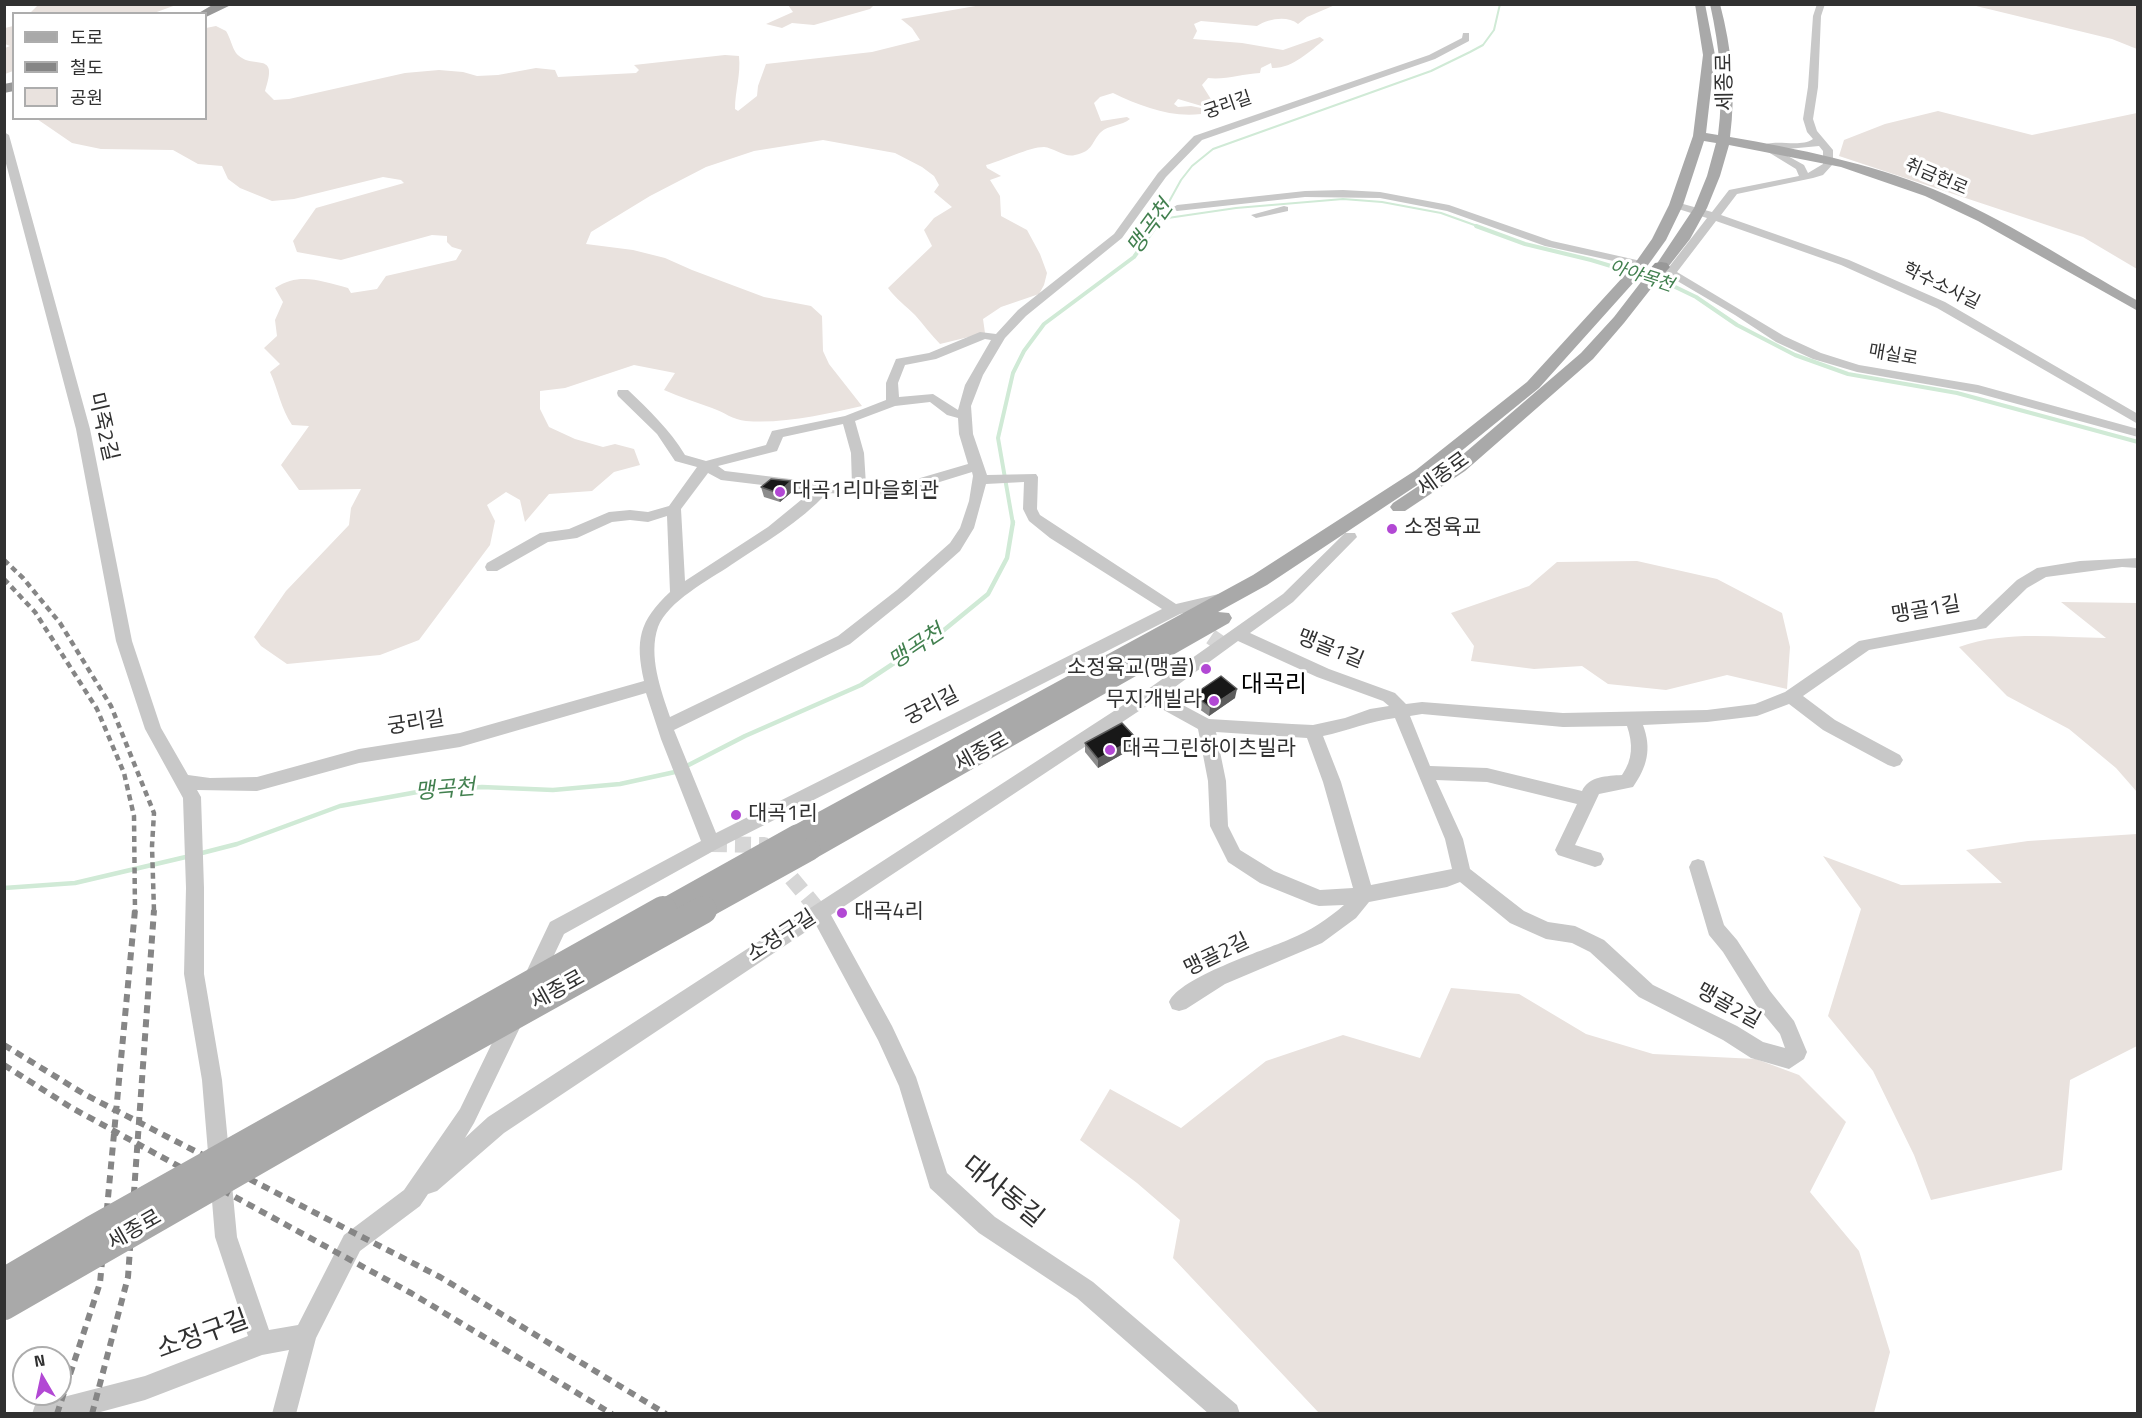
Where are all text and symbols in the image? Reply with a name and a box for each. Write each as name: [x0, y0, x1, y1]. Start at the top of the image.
legend: [12, 12, 207, 120]
text: 도로: [70, 24, 103, 51]
street label: 세종로: [1713, 53, 1739, 111]
text: 철도: [70, 54, 103, 81]
text: 공원: [70, 84, 103, 111]
street label: 궁리길: [1201, 88, 1255, 124]
street label: 취금헌로: [1901, 155, 1971, 201]
water label: 맹곡천: [1122, 196, 1180, 260]
water label: 아야목천: [1606, 256, 1676, 298]
street label: 학수소사길: [1899, 259, 1983, 315]
street label: 매실로: [1867, 341, 1919, 371]
street label: 미죽2길: [82, 390, 122, 464]
street label: 세종로: [1413, 448, 1475, 502]
place label: 대곡1리마을회관: [792, 479, 939, 505]
marker: 대곡1리마을회관: [773, 485, 787, 499]
place label: 소정육교: [1404, 516, 1481, 542]
marker: 소정육교: [1385, 522, 1399, 536]
street label: 맹골1길: [1889, 593, 1963, 629]
water label: 맹곡천: [884, 620, 950, 676]
street label: 맹골1길: [1293, 625, 1367, 675]
place label: 소정육교(맹골): [1067, 656, 1194, 682]
marker: 소정육교(맹골): [1199, 662, 1213, 676]
district label: 대곡리: [1241, 672, 1307, 700]
street label: 궁리길: [900, 683, 964, 731]
place label: 무지개빌라: [1105, 688, 1202, 714]
marker: 무지개빌라: [1207, 694, 1221, 708]
street label: 궁리길: [385, 707, 447, 741]
street label: 세종로: [951, 728, 1013, 778]
place label: 대곡그린하이츠빌라: [1122, 737, 1296, 763]
marker: 대곡그린하이츠빌라: [1103, 743, 1117, 757]
water label: 맹곡천: [414, 775, 476, 807]
place label: 대곡1리: [748, 802, 818, 828]
marker: 대곡1리: [729, 808, 743, 822]
place label: 대곡4리: [854, 900, 924, 926]
street label: 소정구길: [743, 905, 821, 969]
marker: 대곡4리: [835, 906, 849, 920]
street label: 맹골2길: [1180, 929, 1254, 983]
street label: 세종로: [527, 966, 589, 1016]
street label: 맹골2길: [1691, 979, 1765, 1035]
street label: 대사동길: [955, 1151, 1049, 1235]
street label: 세종로: [104, 1206, 166, 1256]
street label: 소정구길: [153, 1305, 253, 1367]
north arrow: [12, 1346, 72, 1406]
text: N: [32, 1347, 47, 1373]

